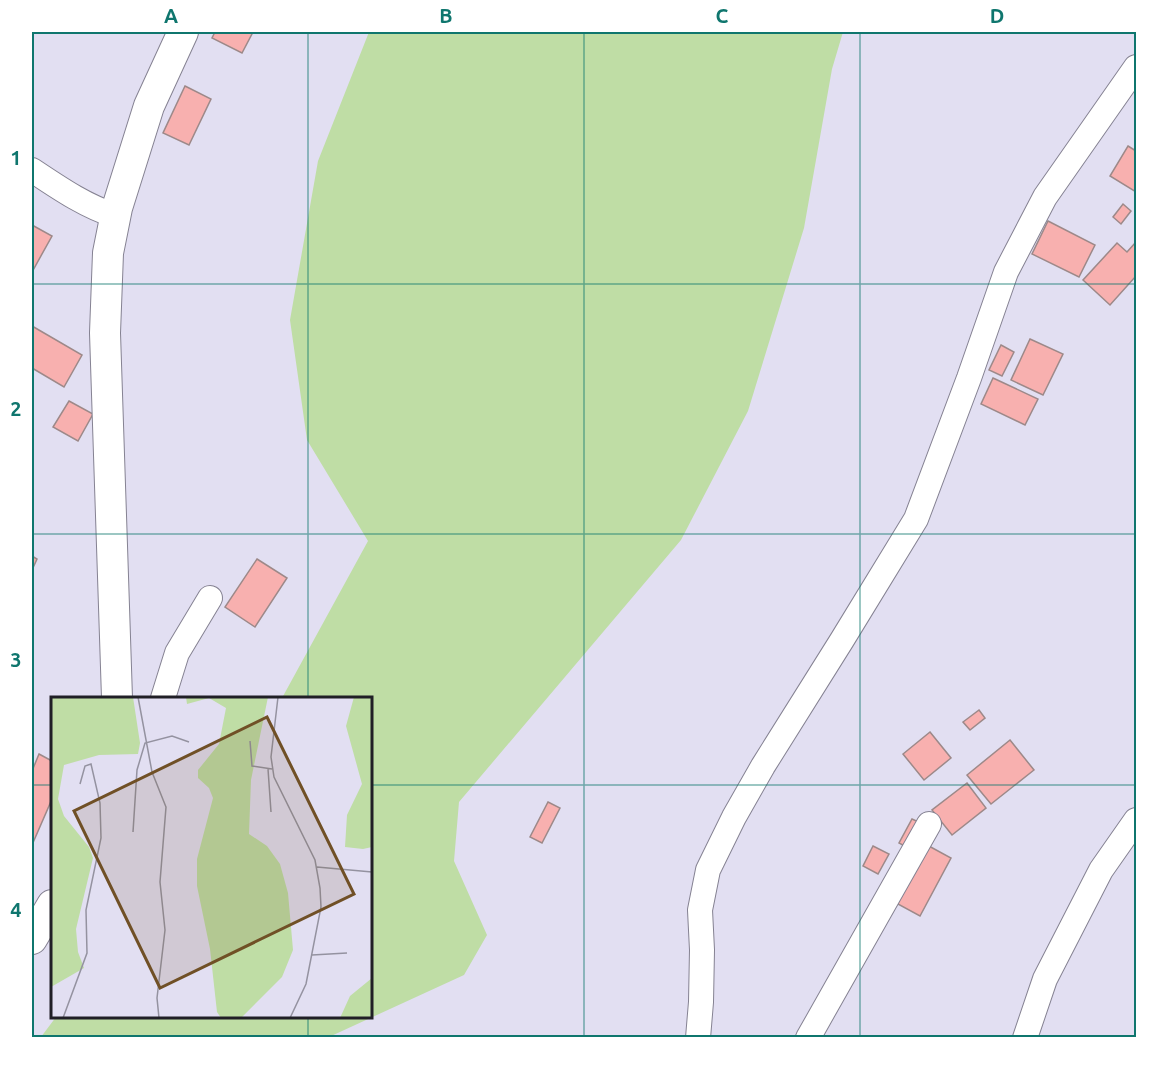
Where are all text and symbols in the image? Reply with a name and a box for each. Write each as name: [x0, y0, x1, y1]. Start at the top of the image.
text: A: [164, 4, 178, 27]
text: B: [439, 4, 453, 27]
text: C: [716, 4, 729, 27]
text: D: [990, 4, 1004, 27]
text: 1: [10, 146, 22, 169]
text: 2: [10, 397, 22, 420]
text: 3: [10, 648, 22, 671]
inset map: [51, 697, 372, 1018]
text: 4: [10, 898, 22, 921]

